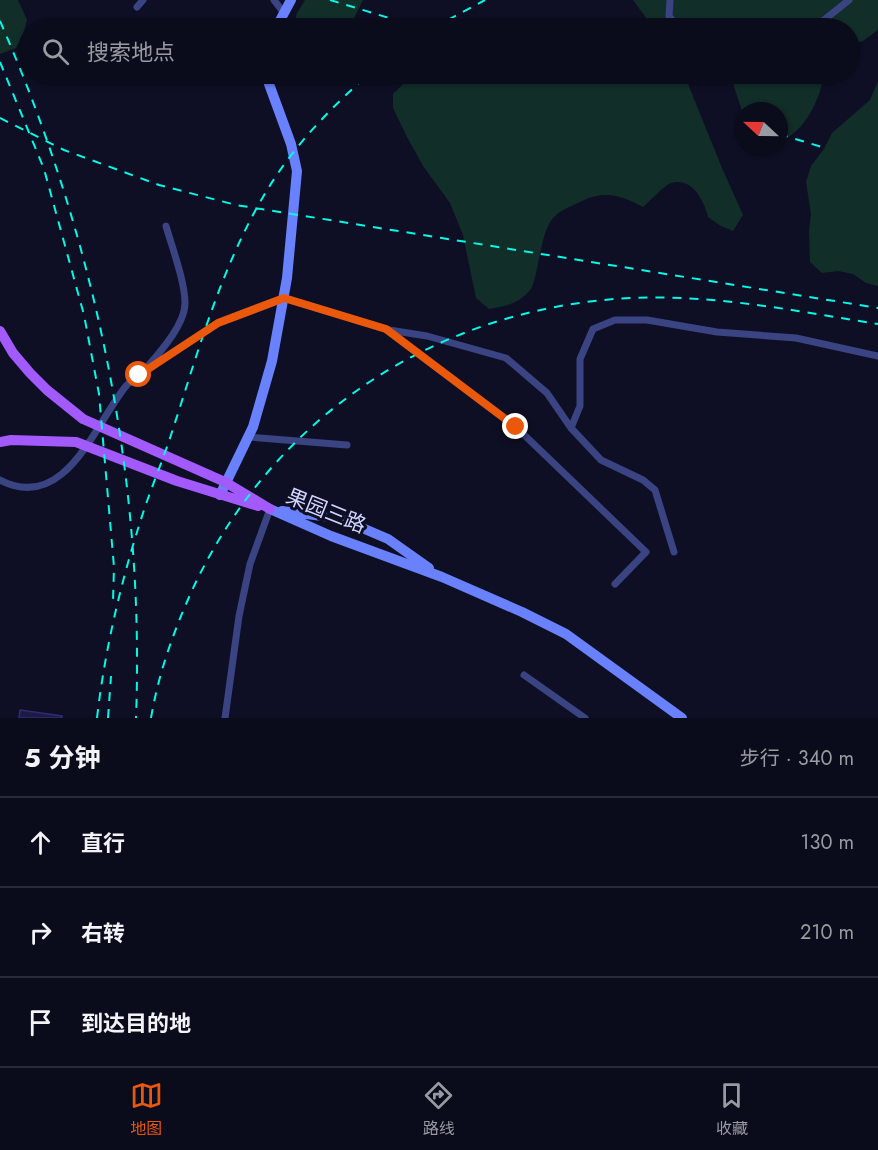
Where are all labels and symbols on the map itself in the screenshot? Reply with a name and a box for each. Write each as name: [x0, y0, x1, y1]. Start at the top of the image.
north arrow: [734, 102, 788, 156]
route start: [125, 361, 151, 387]
route end: [502, 413, 528, 439]
street label: 果园三路: [281, 481, 371, 541]

